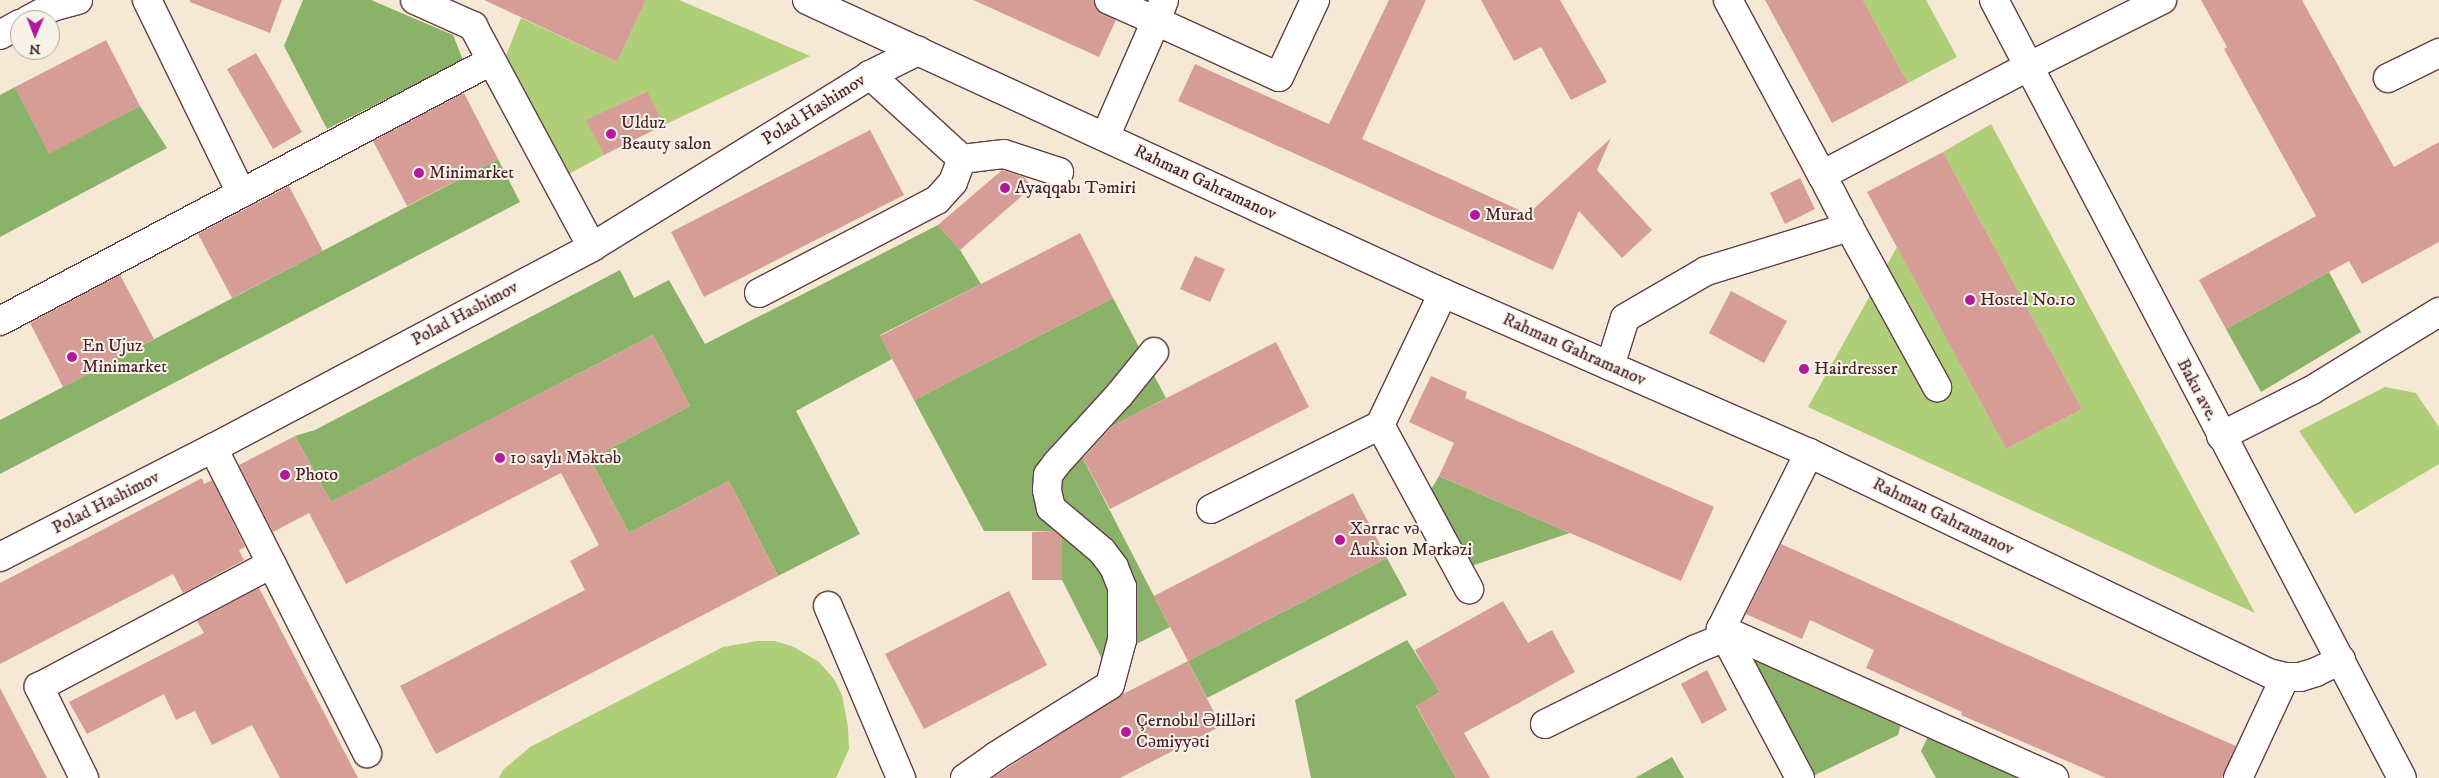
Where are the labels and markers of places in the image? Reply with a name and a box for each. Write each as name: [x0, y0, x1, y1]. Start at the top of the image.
place label: Ulduz Beauty salon: [621, 113, 712, 156]
marker: Ulduz Beauty salon: [605, 128, 617, 140]
place label: Minimarket: [429, 162, 514, 184]
marker: Minimarket: [413, 167, 425, 179]
place label: Ayaqqabı Təmiri: [1015, 177, 1136, 199]
marker: Ayaqqabı Təmiri: [999, 182, 1011, 194]
place label: Murad: [1485, 204, 1533, 226]
marker: Murad: [1469, 209, 1481, 221]
place label: Hostel No.10: [1980, 289, 2076, 311]
marker: Hostel No.10: [1964, 294, 1976, 306]
place label: En Ujuz Minimarket: [82, 336, 167, 378]
marker: En Ujuz Minimarket: [66, 351, 78, 363]
place label: Hairdresser: [1814, 358, 1897, 380]
marker: Hairdresser: [1798, 363, 1810, 375]
place label: 10 saylı Məktəb: [510, 447, 621, 469]
marker: 10 saylı Məktəb: [494, 452, 506, 464]
place label: Photo: [295, 464, 338, 486]
marker: Photo: [279, 469, 291, 481]
place label: Xərrac və Auksion Mərkəzi: [1350, 519, 1472, 562]
marker: Xərrac və Auksion Mərkəzi: [1334, 534, 1346, 546]
place label: Çernobıl Əlilləri Cəmiyyəti: [1136, 711, 1256, 754]
marker: Çernobıl Əlilləri Cəmiyyəti: [1120, 726, 1132, 738]

